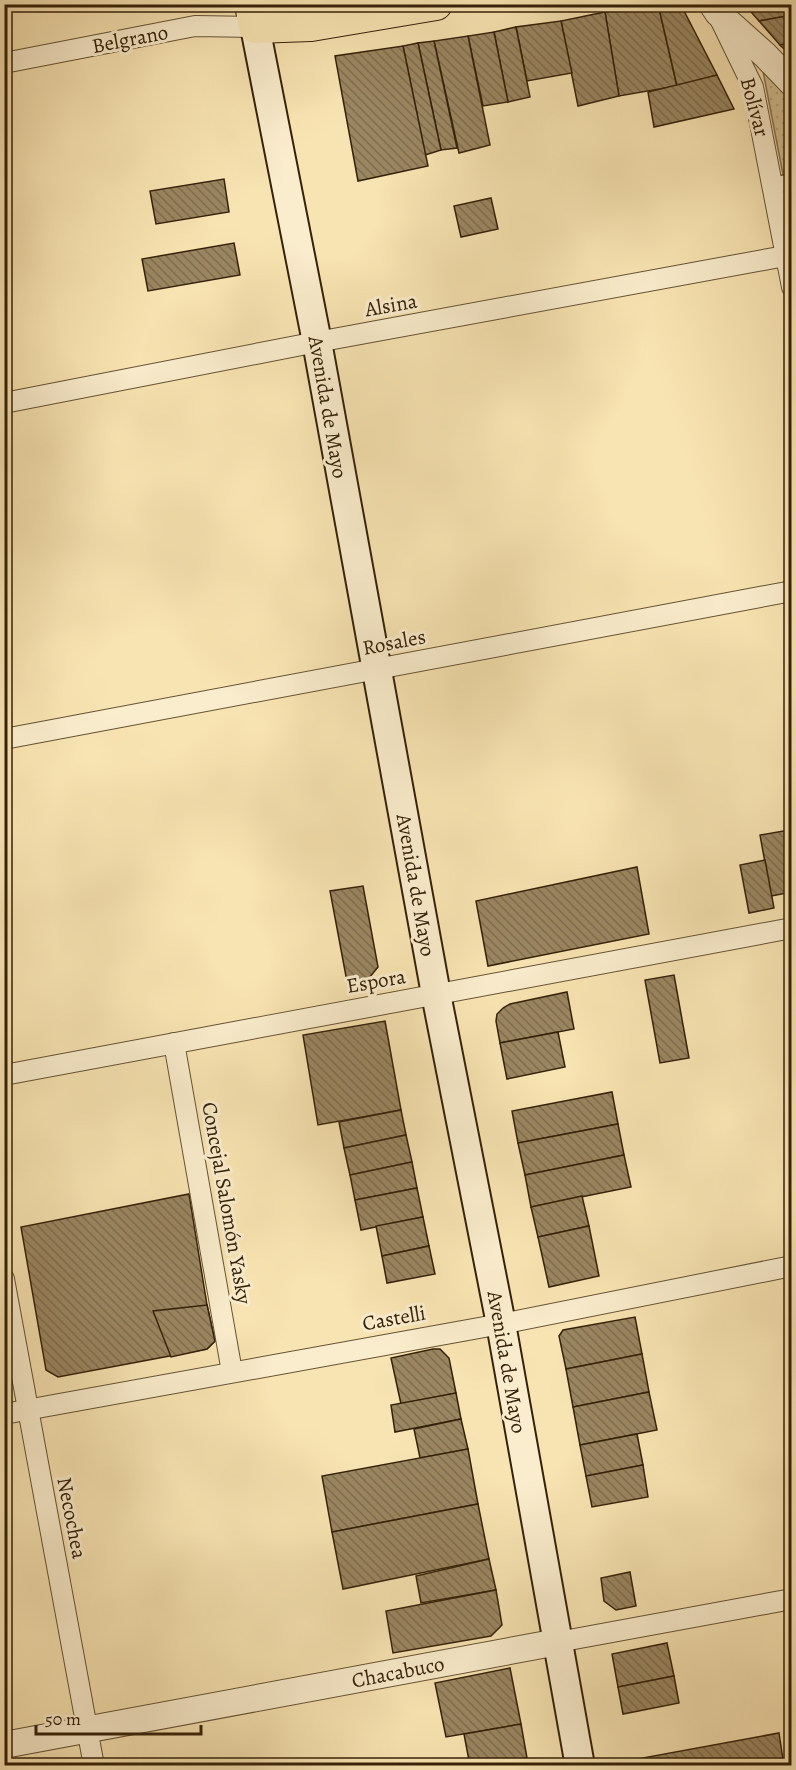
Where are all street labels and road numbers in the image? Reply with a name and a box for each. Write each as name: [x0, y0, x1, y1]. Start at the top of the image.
street label: Belgrano: [90, 18, 170, 60]
street label: Bolívar: [734, 74, 776, 140]
street label: Alsina: [362, 287, 420, 324]
street label: Avenida de Mayo: [302, 333, 354, 480]
street label: Rosales: [360, 622, 428, 662]
street label: Avenida de Mayo: [390, 811, 442, 958]
street label: Espora: [344, 962, 408, 1000]
street label: Concejal Salomón Yasky: [195, 1100, 259, 1307]
street label: Avenida de Mayo: [481, 1288, 533, 1435]
street label: Castelli: [360, 1299, 428, 1337]
street label: Necochea: [50, 1475, 94, 1561]
street label: Chacabuco: [349, 1649, 447, 1695]

